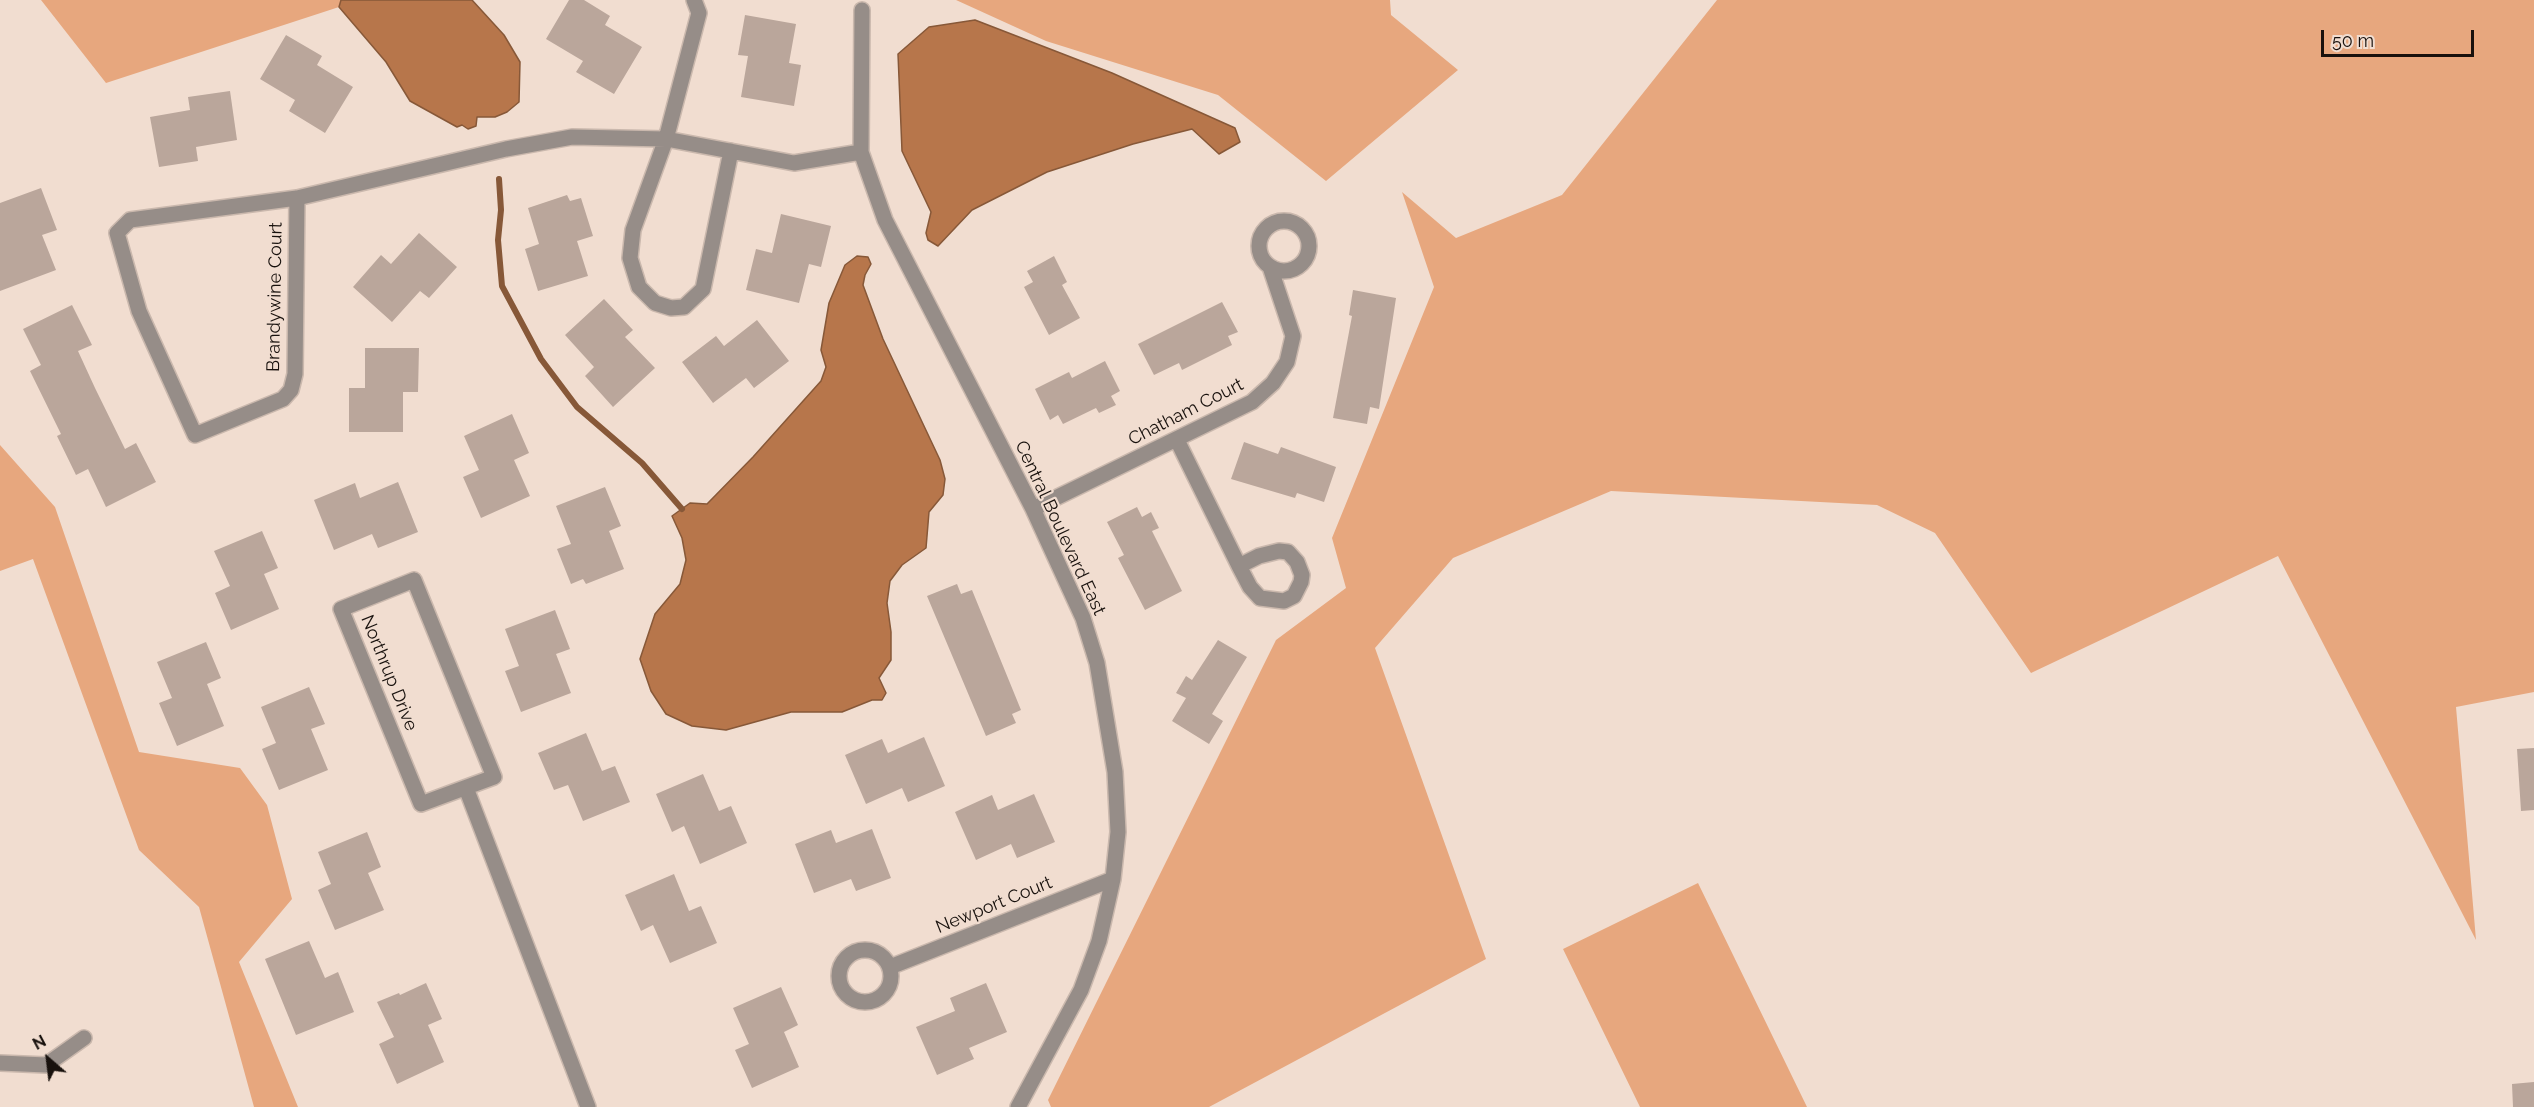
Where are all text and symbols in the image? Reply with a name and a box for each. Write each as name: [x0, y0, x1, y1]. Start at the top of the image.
scale bar: [2324, 18, 2477, 56]
text: 50 m: [2332, 30, 2374, 51]
street label: Brandywine Court: [263, 222, 287, 372]
street label: Chatham Court: [1125, 374, 1247, 450]
street label: Central Boulevard East: [1010, 437, 1110, 619]
street label: Northrup Drive: [356, 612, 422, 734]
street label: Newport Court: [933, 872, 1055, 938]
north arrow: [18, 1029, 78, 1089]
text: N: [29, 1031, 49, 1054]

